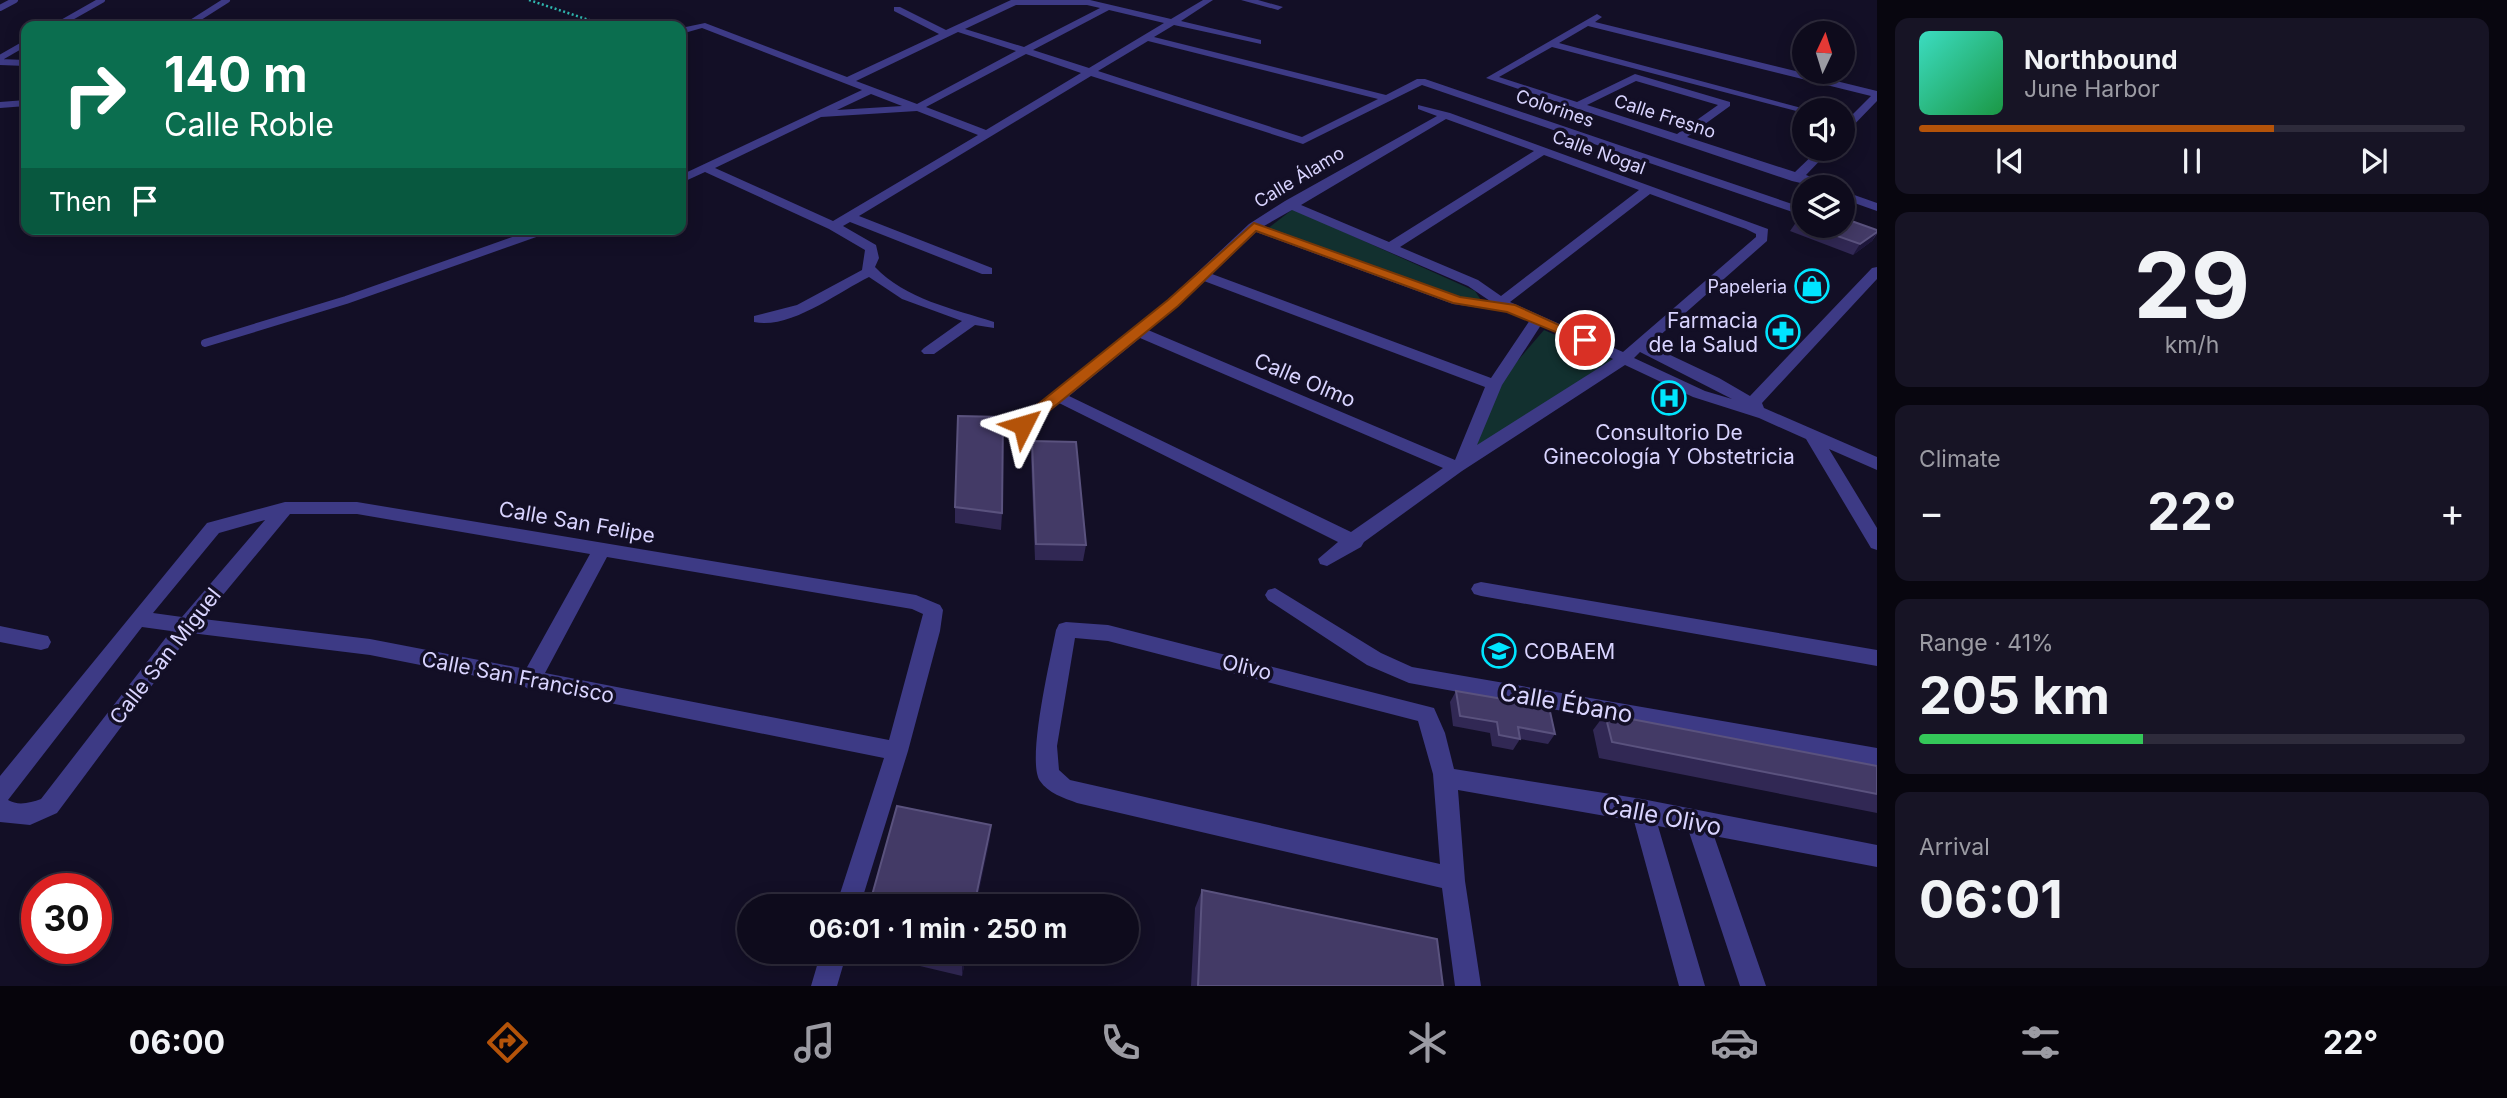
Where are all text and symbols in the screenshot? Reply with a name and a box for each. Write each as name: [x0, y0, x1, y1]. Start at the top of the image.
north arrow: [1792, 21, 1855, 84]
map controls: [1792, 21, 1855, 238]
text: Northbound: [2024, 44, 2178, 75]
text: 140 m: [164, 45, 308, 104]
icon: right: [49, 49, 140, 140]
text: June Harbor: [2024, 75, 2160, 103]
street label: Colorines: [1513, 85, 1597, 131]
street label: Calle Fresno: [1612, 90, 1718, 142]
button: sound: [1792, 98, 1855, 161]
text: Calle Roble: [164, 105, 334, 144]
street label: Calle Nogal: [1550, 125, 1648, 179]
street label: Calle Álamo: [1250, 141, 1348, 212]
icon: previous: [1991, 142, 2029, 180]
icon: pause: [2173, 142, 2211, 180]
icon: next: [2355, 142, 2393, 180]
button: layers: [1792, 175, 1855, 238]
icon: arrive: [126, 182, 164, 220]
text: Then: [49, 186, 112, 217]
text: 29: [2134, 230, 2250, 340]
shop icon: Papeleria: [1793, 267, 1831, 305]
place label: Papeleria: [1708, 276, 1787, 297]
place label: Farmacia de la Salud: [1649, 308, 1758, 357]
pin: [1555, 310, 1615, 370]
pharmacy icon: Farmacia de la Salud: [1764, 313, 1802, 351]
icon: arrive: [1566, 321, 1604, 359]
text: km/h: [2165, 331, 2219, 359]
street label: Calle Olmo: [1251, 347, 1359, 413]
hospital icon: Consultorio De Ginecología Y Obstetricia: [1650, 379, 1688, 417]
position arrow: [986, 388, 1060, 462]
place label: Consultorio De Ginecología Y Obstetricia: [1543, 420, 1795, 469]
text: Climate: [1919, 445, 2001, 473]
text: 22°: [2147, 480, 2237, 543]
text: −: [1919, 489, 1944, 535]
text: +: [2440, 489, 2465, 535]
street label: Calle San Felipe: [497, 496, 657, 548]
street label: Calle San Miguel: [104, 583, 226, 729]
text: Range · 41%: [1919, 629, 2054, 657]
school or university icon: COBAEM: [1480, 632, 1518, 670]
place label: COBAEM: [1524, 639, 1615, 664]
street label: Calle San Francisco: [420, 646, 616, 708]
street label: Olivo: [1220, 649, 1274, 685]
text: 205 km: [1919, 664, 2110, 727]
street label: Calle Ébano: [1497, 676, 1635, 729]
street label: Calle Olivo: [1600, 790, 1724, 842]
text: Arrival: [1919, 833, 1990, 861]
text: 06:01: [1919, 868, 2063, 931]
speed limit sign: 30: [21, 873, 112, 964]
text: 06:01 · 1 min · 250 m: [809, 913, 1067, 944]
icon: directions: [483, 1018, 532, 1067]
icon: music: [790, 1018, 839, 1067]
icon: phone: [1096, 1018, 1145, 1067]
icon: climate: [1403, 1018, 1452, 1067]
icon: car: [1710, 1018, 1759, 1067]
icon: filters: [2016, 1018, 2065, 1067]
text: 06:00: [129, 1023, 225, 1062]
text: 22°: [2323, 1023, 2378, 1062]

